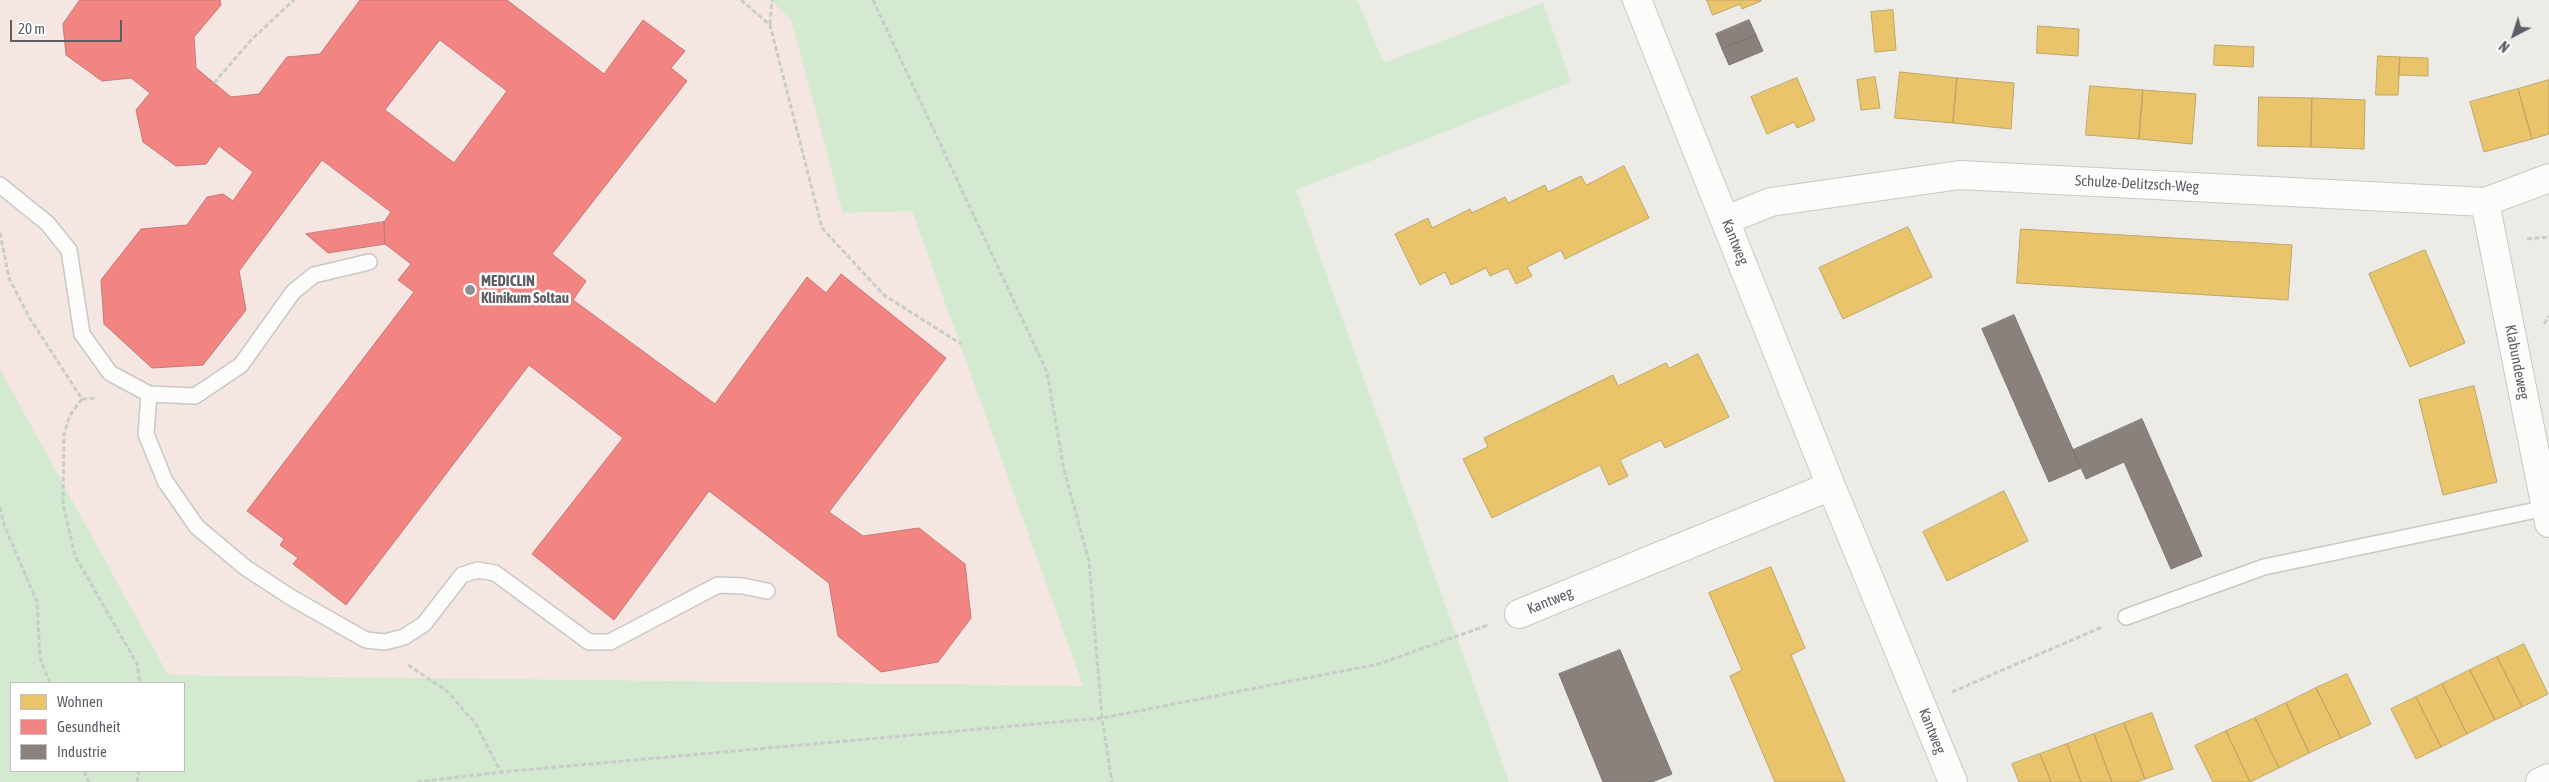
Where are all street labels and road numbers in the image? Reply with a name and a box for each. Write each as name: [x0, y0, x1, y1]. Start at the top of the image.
street label: Schulze-Delitzsch-Weg: [2075, 172, 2199, 196]
street label: Kantweg: [1718, 217, 1752, 267]
street label: Klabundeweg: [2501, 323, 2533, 401]
street label: Kantweg: [1525, 584, 1575, 618]
street label: Kantweg: [1915, 706, 1949, 756]

